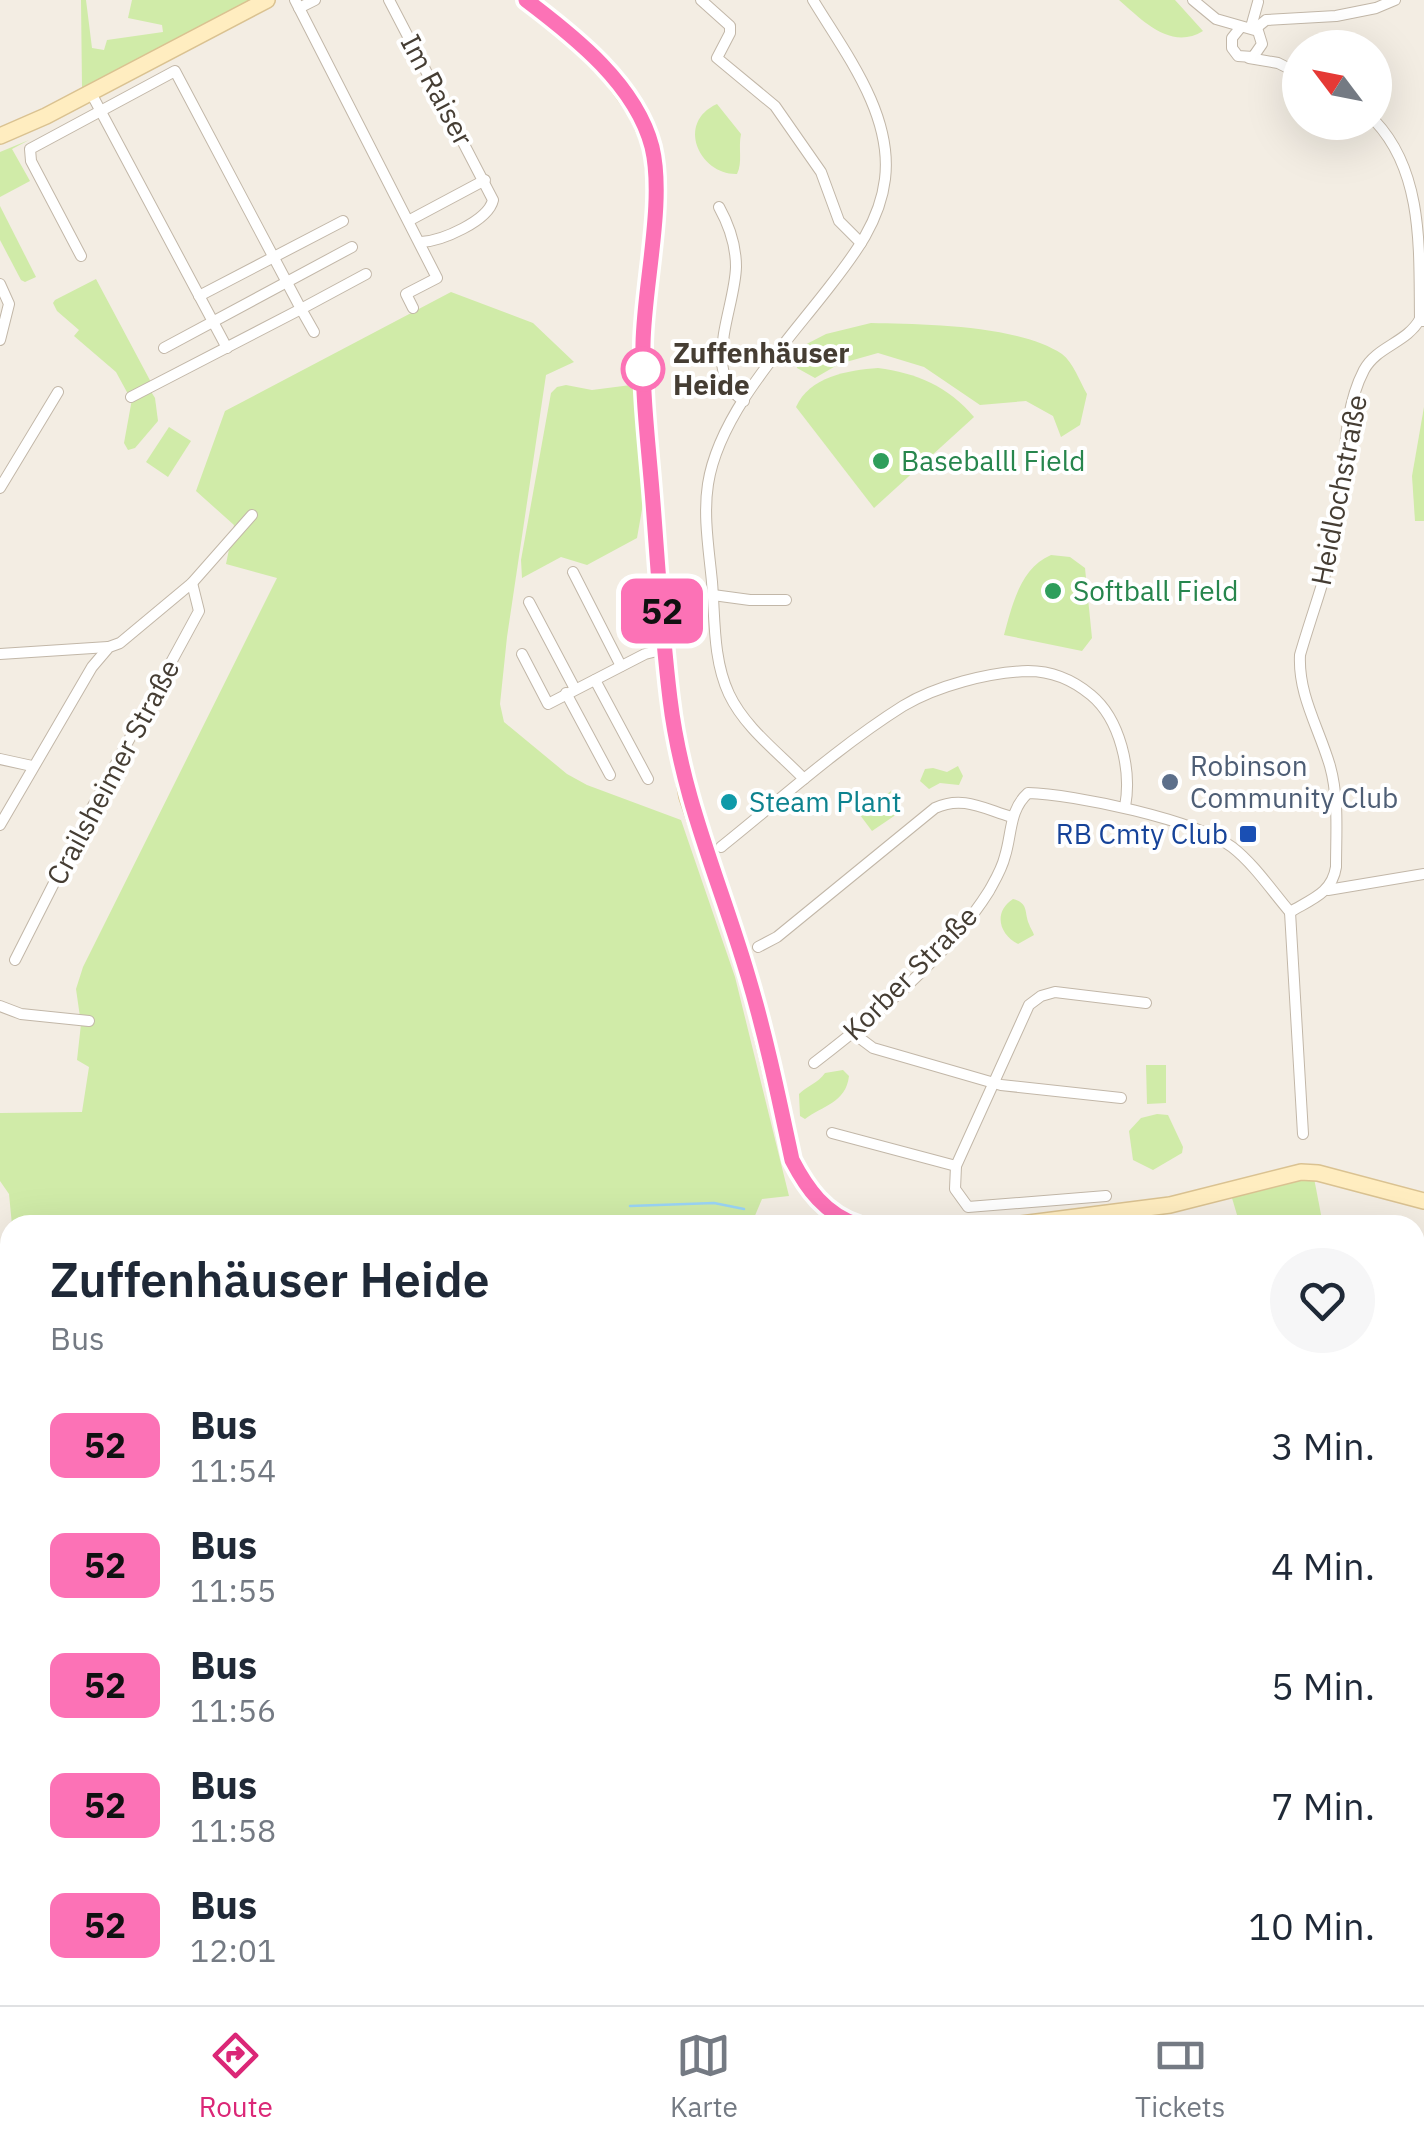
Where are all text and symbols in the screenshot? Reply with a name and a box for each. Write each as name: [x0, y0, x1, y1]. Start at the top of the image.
street label: Im Raiser: [393, 28, 482, 152]
north arrow: [1282, 30, 1392, 140]
map controls: [1282, 30, 1392, 140]
place label: Zuffenhäuser Heide: [673, 334, 850, 403]
marker: Zuffenhäuser Heide: [622, 348, 664, 390]
street label: Heidlochstraße: [1302, 391, 1375, 588]
place label: Baseballl Field: [901, 442, 1086, 479]
marker: Baseballl Field: [870, 450, 892, 472]
place label: Softball Field: [1073, 572, 1238, 609]
line badge: 52: [617, 578, 707, 644]
marker: Softball Field: [1042, 580, 1064, 602]
text: 52: [641, 588, 683, 634]
street label: Crailsheimer Straße: [37, 653, 188, 891]
place label: Robinson Community Club: [1190, 747, 1398, 816]
marker: Robinson Community Club: [1159, 771, 1181, 793]
place label: Steam Plant: [749, 783, 902, 820]
marker: Steam Plant: [718, 791, 740, 813]
place label: RB Cmty Club: [1056, 815, 1228, 852]
marker: RB Cmty Club: [1237, 823, 1259, 845]
street label: Korber Straße: [834, 897, 985, 1048]
text: Zuffenhäuser Heide: [50, 1248, 490, 1310]
button: heart: [1270, 1248, 1375, 1353]
text: Bus: [50, 1317, 105, 1359]
text: Bus: [190, 1400, 257, 1449]
text: 3 Min.: [1271, 1421, 1375, 1470]
text: 52: [84, 1422, 126, 1468]
text: 11:54: [190, 1449, 276, 1491]
text: Bus: [190, 1520, 257, 1569]
text: 4 Min.: [1271, 1541, 1375, 1590]
text: 52: [84, 1542, 126, 1588]
text: 11:55: [190, 1569, 276, 1611]
text: Bus: [190, 1640, 257, 1689]
text: 5 Min.: [1271, 1661, 1375, 1710]
text: 52: [84, 1662, 126, 1708]
text: 11:56: [190, 1689, 276, 1731]
text: Bus: [190, 1760, 257, 1809]
text: 7 Min.: [1271, 1781, 1375, 1830]
text: 52: [84, 1782, 126, 1828]
text: 11:58: [190, 1809, 276, 1851]
text: Bus: [190, 1880, 257, 1929]
text: 10 Min.: [1248, 1901, 1375, 1950]
text: 52: [84, 1902, 126, 1948]
text: 12:01: [190, 1929, 276, 1971]
tab: Route: [199, 2028, 273, 2125]
tab: Karte: [670, 2028, 738, 2125]
tab: Tickets: [1135, 2028, 1225, 2125]

